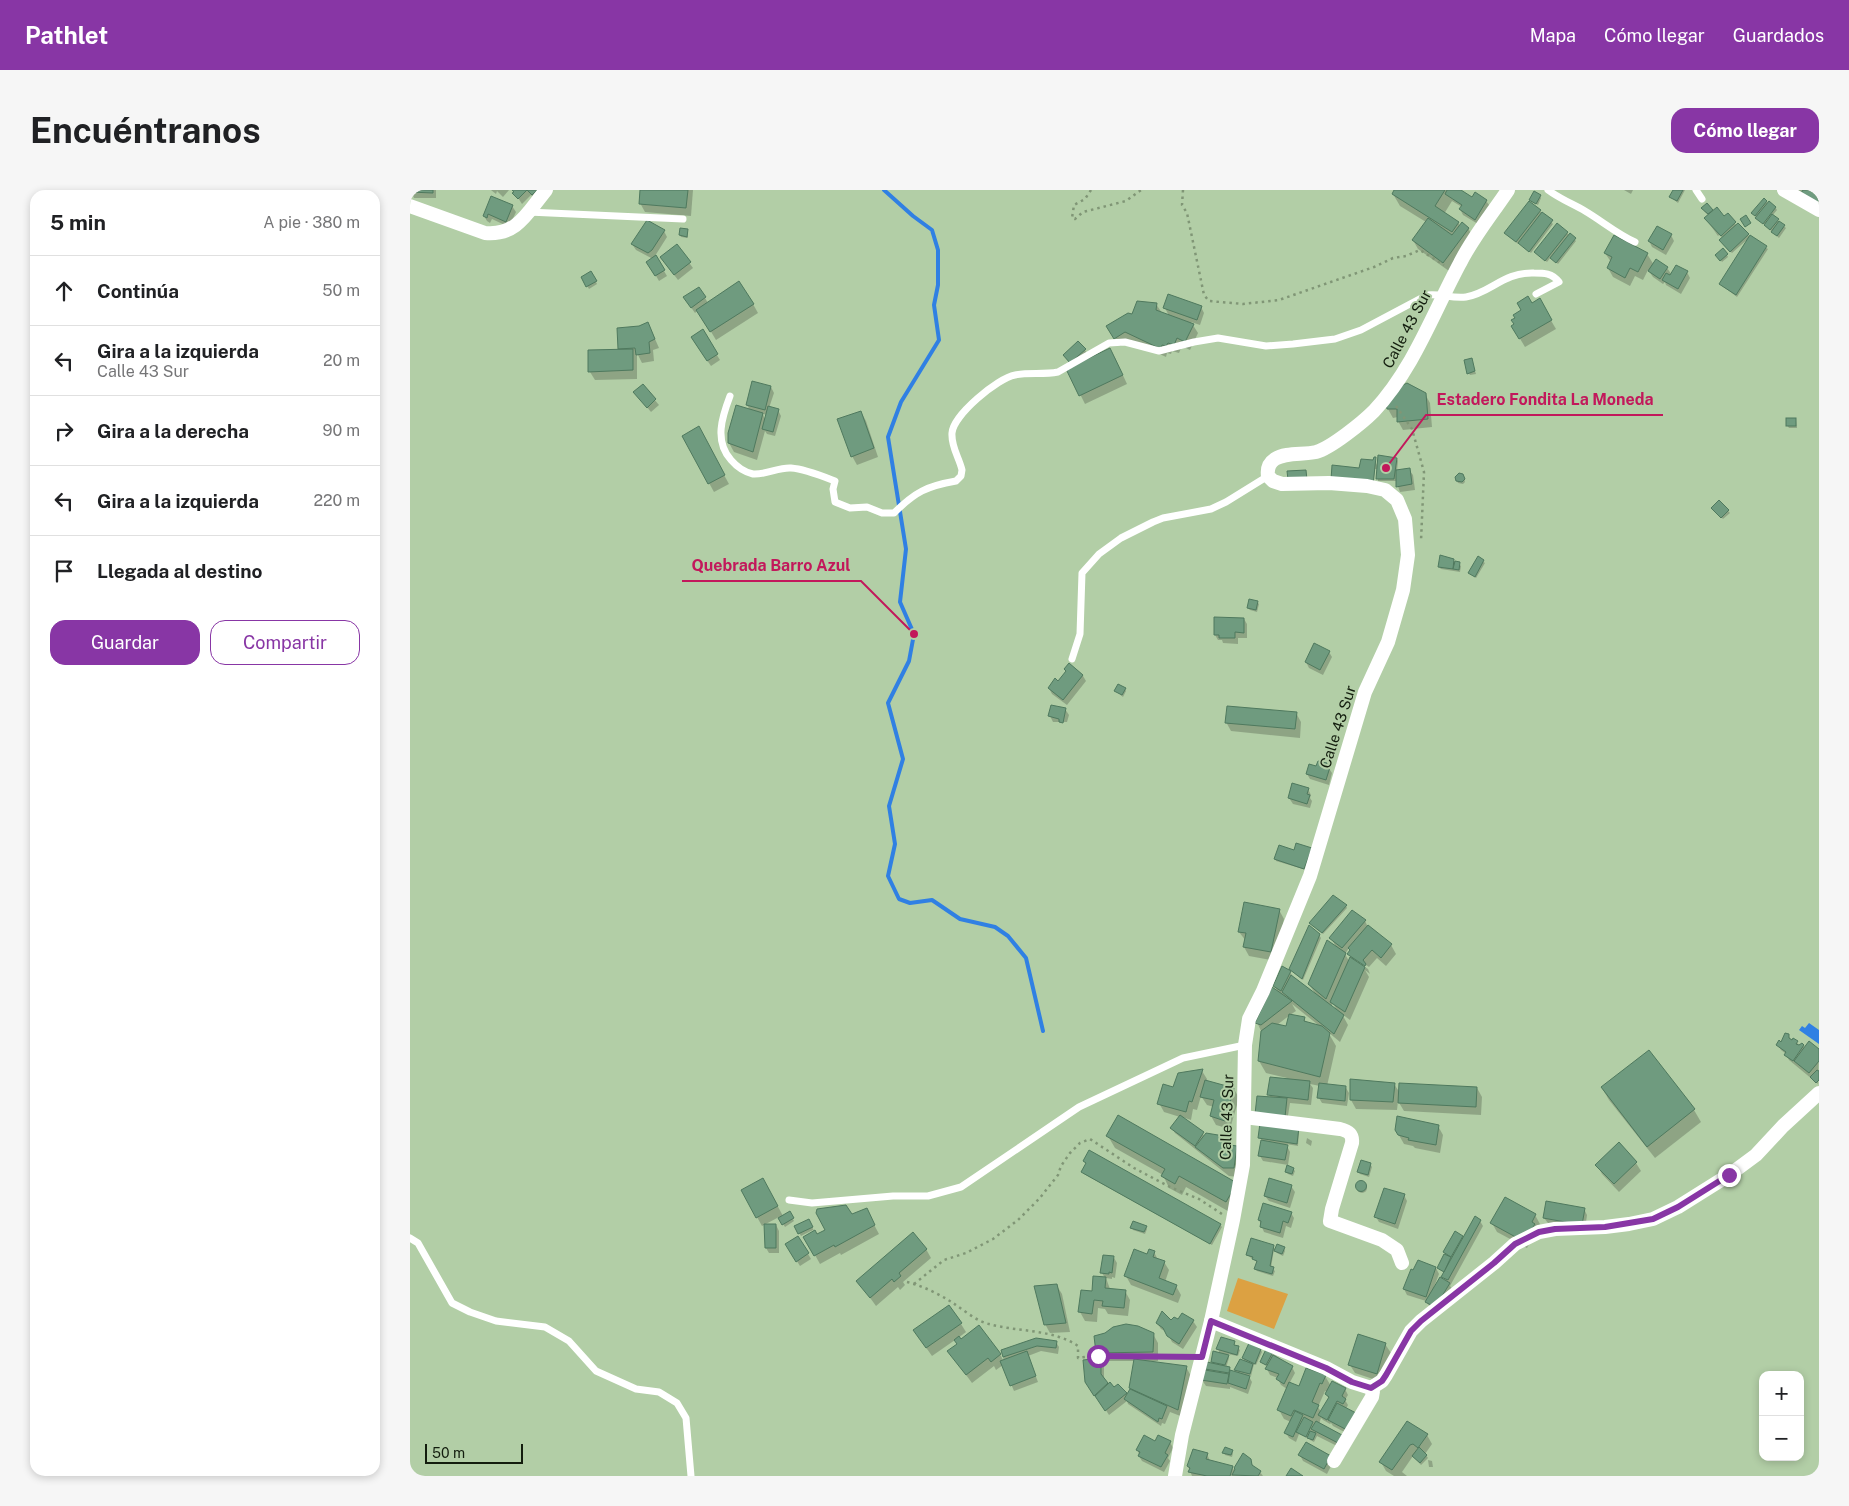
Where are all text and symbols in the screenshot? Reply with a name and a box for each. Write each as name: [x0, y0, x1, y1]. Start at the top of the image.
text: Pathlet: [25, 21, 108, 49]
text: Mapa: [1530, 25, 1576, 46]
text: Cómo llegar: [1604, 25, 1705, 46]
text: Guardados: [1733, 25, 1824, 46]
button: Cómo llegar: [1671, 108, 1819, 153]
text: Encuéntranos: [30, 110, 261, 151]
text: 5 min: [50, 210, 106, 235]
text: A pie · 380 m: [263, 213, 360, 232]
icon: ahead: [50, 277, 78, 305]
text: Continúa: [97, 280, 179, 302]
text: 50 m: [322, 281, 360, 300]
street label: Calle 43 Sur: [1379, 287, 1434, 371]
text: Gira a la izquierda: [97, 340, 259, 362]
icon: left: [50, 347, 78, 375]
text: 20 m: [323, 351, 360, 370]
text: Calle 43 Sur: [97, 362, 189, 381]
callout: Estadero Fondita La Moneda: [1426, 384, 1663, 415]
text: Estadero Fondita La Moneda: [1437, 390, 1654, 409]
icon: right: [50, 417, 78, 445]
text: Gira a la derecha: [97, 420, 249, 442]
text: 90 m: [323, 421, 360, 440]
icon: left: [50, 487, 78, 515]
text: Gira a la izquierda: [97, 490, 259, 512]
text: 220 m: [313, 491, 360, 510]
callout: Quebrada Barro Azul: [682, 550, 861, 581]
text: Quebrada Barro Azul: [691, 556, 851, 575]
icon: arrive: [50, 557, 78, 585]
text: Llegada al destino: [97, 560, 262, 582]
button: Guardar: [50, 620, 200, 665]
button: Compartir: [210, 620, 360, 665]
street label: Calle 43 Sur: [1316, 683, 1359, 771]
street label: Calle 43 Sur: [1216, 1073, 1237, 1160]
route end: [1718, 1164, 1741, 1187]
route start: [1087, 1345, 1110, 1368]
map controls: [1759, 1371, 1804, 1461]
button: +: [1759, 1371, 1804, 1416]
button: −: [1759, 1416, 1804, 1461]
scale bar: [425, 1441, 522, 1464]
text: 50 m: [432, 1445, 465, 1461]

